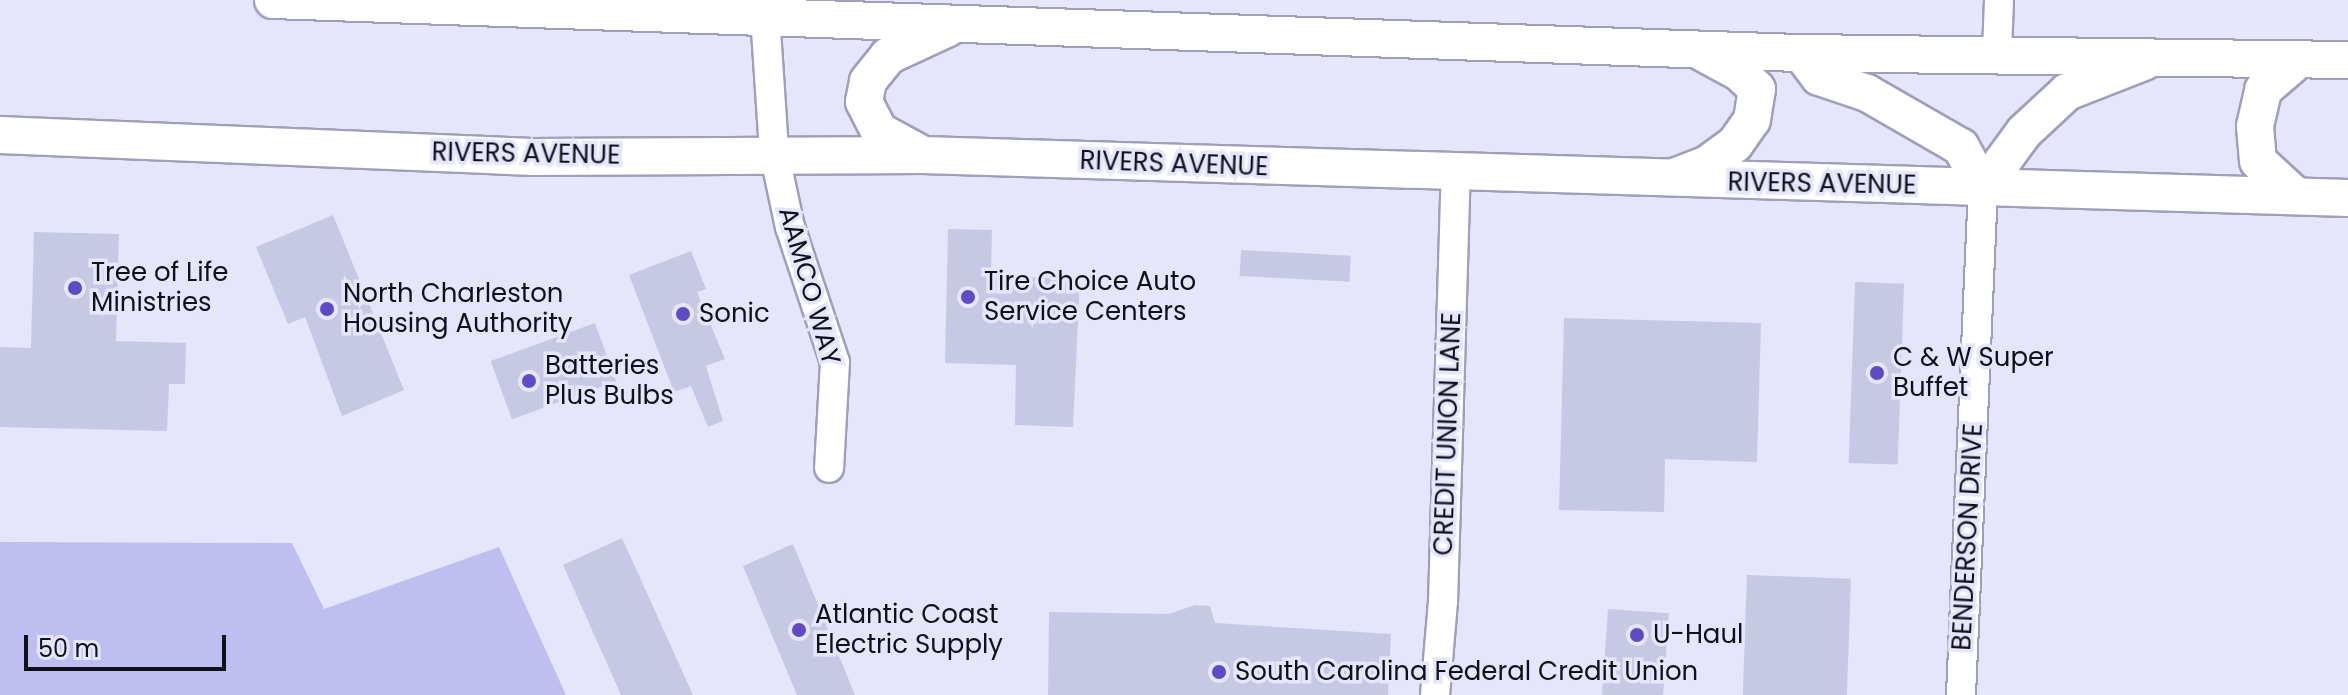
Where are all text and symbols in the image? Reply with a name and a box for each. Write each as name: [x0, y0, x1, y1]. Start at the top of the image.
street label: RIVERS AVENUE: [431, 137, 621, 171]
street label: RIVERS AVENUE: [1079, 145, 1269, 183]
street label: RIVERS AVENUE: [1727, 167, 1917, 201]
street label: AAMCO WAY: [772, 203, 846, 369]
place label: Tree of Life Ministries: [91, 257, 228, 318]
place label: Tire Choice Auto Service Centers: [984, 266, 1196, 328]
place label: North Charleston Housing Authority: [343, 278, 573, 340]
marker: Tree of Life Ministries: [66, 279, 84, 297]
marker: Tire Choice Auto Service Centers: [959, 288, 977, 306]
place label: Sonic: [699, 298, 770, 330]
marker: North Charleston Housing Authority: [318, 300, 336, 318]
marker: Sonic: [674, 305, 692, 323]
street label: CREDIT UNION LANE: [1428, 312, 1468, 556]
place label: C & W Super Buffet: [1893, 342, 2054, 404]
place label: Batteries Plus Bulbs: [545, 350, 674, 412]
marker: C & W Super Buffet: [1868, 364, 1886, 382]
marker: Batteries Plus Bulbs: [520, 372, 538, 390]
street label: BENDERSON DRIVE: [1946, 423, 1990, 651]
place label: Atlantic Coast Electric Supply: [815, 599, 1003, 660]
scale bar: [28, 619, 230, 669]
place label: U-Haul: [1653, 619, 1743, 651]
marker: Atlantic Coast Electric Supply: [790, 621, 808, 639]
marker: U-Haul: [1628, 626, 1646, 644]
text: 50 m: [38, 632, 99, 665]
place label: South Carolina Federal Credit Union: [1235, 656, 1698, 688]
marker: South Carolina Federal Credit Union: [1210, 663, 1228, 681]

